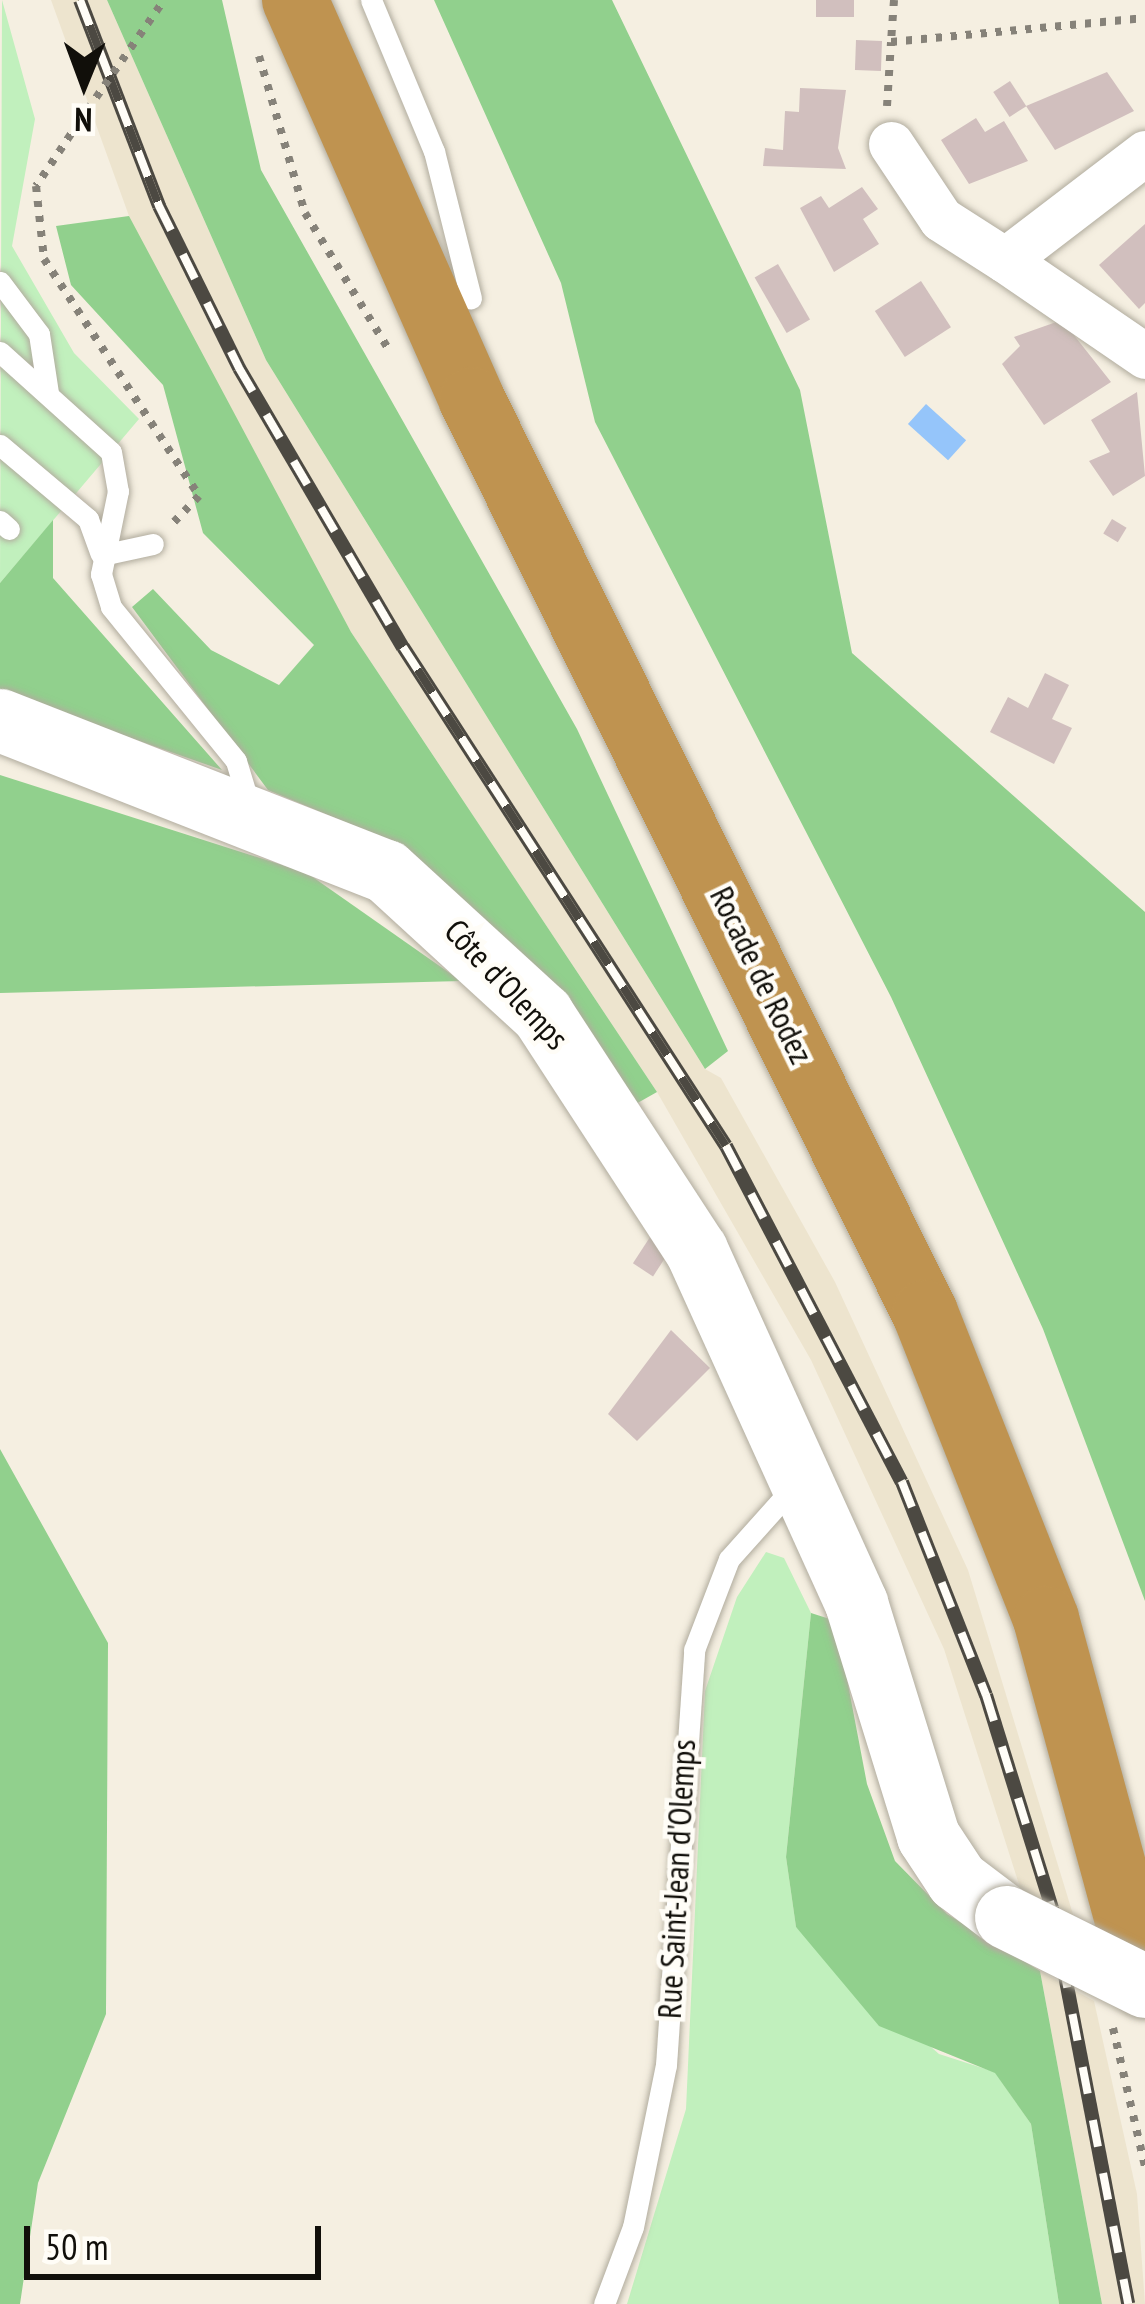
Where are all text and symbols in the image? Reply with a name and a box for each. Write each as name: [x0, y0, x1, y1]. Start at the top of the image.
north arrow: [24, 24, 144, 144]
text: N: [74, 99, 93, 142]
street label: Rocade de Rodez: [702, 880, 822, 1070]
street label: Côte d'Olemps: [437, 911, 577, 1057]
street label: Rue Saint-Jean d'Olemps: [649, 1738, 703, 2020]
scale bar: [30, 2202, 327, 2276]
text: 50 m: [45, 2223, 108, 2270]

